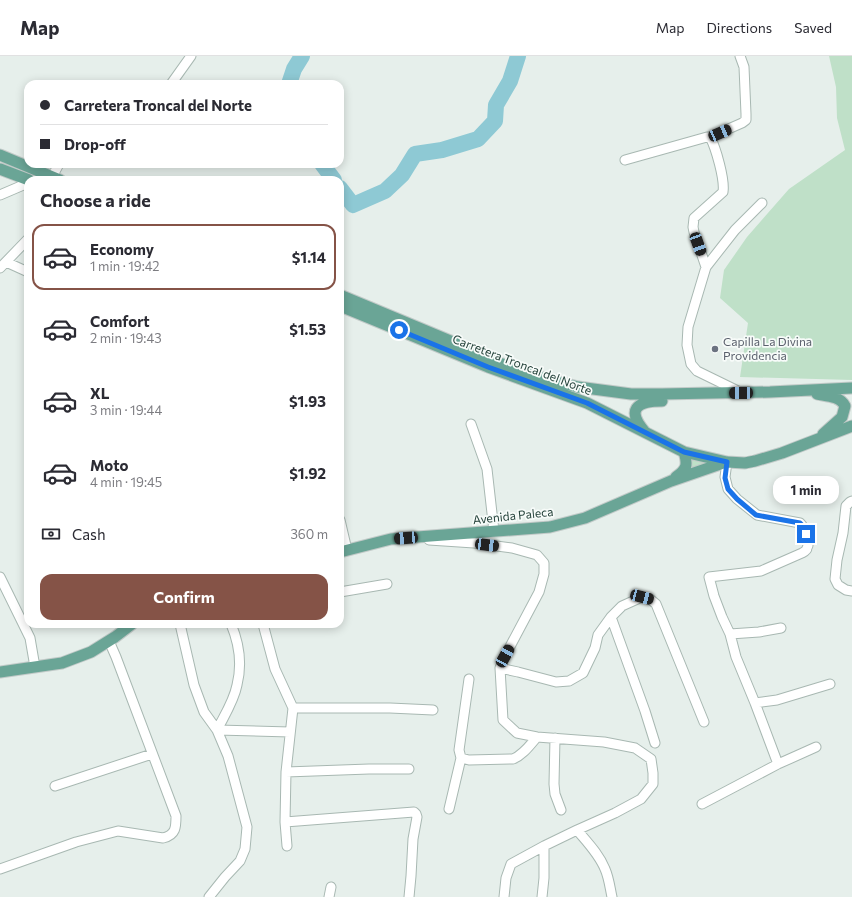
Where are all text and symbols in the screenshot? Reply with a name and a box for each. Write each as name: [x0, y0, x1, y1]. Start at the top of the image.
text: Map: [20, 16, 59, 39]
text: Map: [656, 19, 685, 36]
text: Directions: [707, 19, 772, 36]
text: Saved: [794, 19, 832, 36]
text: Carretera Troncal del Norte: [64, 96, 252, 114]
car: [707, 123, 733, 143]
text: Drop-off: [64, 135, 126, 153]
text: Choose a ride: [40, 189, 151, 211]
car: [688, 231, 708, 257]
icon: car: [42, 239, 78, 275]
text: Economy: [90, 240, 154, 258]
text: $1.14: [292, 248, 326, 266]
text: 1 min · 19:42: [90, 258, 160, 274]
icon: car: [42, 311, 78, 347]
text: Comfort: [90, 312, 150, 330]
text: $1.53: [289, 320, 326, 338]
route start: [390, 321, 408, 339]
text: 2 min · 19:43: [90, 330, 162, 346]
street label: Carretera Troncal del Norte: [451, 331, 594, 397]
place label: Capilla La Divina Providencia: [723, 334, 812, 362]
marker: Capilla La Divina Providencia: [710, 344, 720, 354]
icon: car: [42, 383, 78, 419]
text: XL: [90, 384, 109, 402]
car: [729, 387, 753, 399]
text: $1.93: [289, 392, 326, 410]
text: 3 min · 19:44: [90, 402, 162, 418]
icon: car: [42, 455, 78, 491]
text: Moto: [90, 456, 129, 474]
text: $1.92: [289, 464, 326, 482]
text: 4 min · 19:45: [90, 474, 162, 490]
callout: 1 min: [773, 476, 839, 504]
text: 1 min: [791, 482, 821, 498]
street label: Avenida Paleca: [472, 504, 554, 526]
icon: cash: [40, 523, 62, 545]
text: Cash: [72, 525, 106, 543]
route end: [797, 525, 815, 543]
text: 360 m: [290, 526, 328, 542]
car: [394, 531, 418, 545]
car: [474, 538, 500, 552]
button: Confirm: [40, 574, 328, 620]
car: [629, 588, 655, 606]
car: [494, 643, 516, 669]

